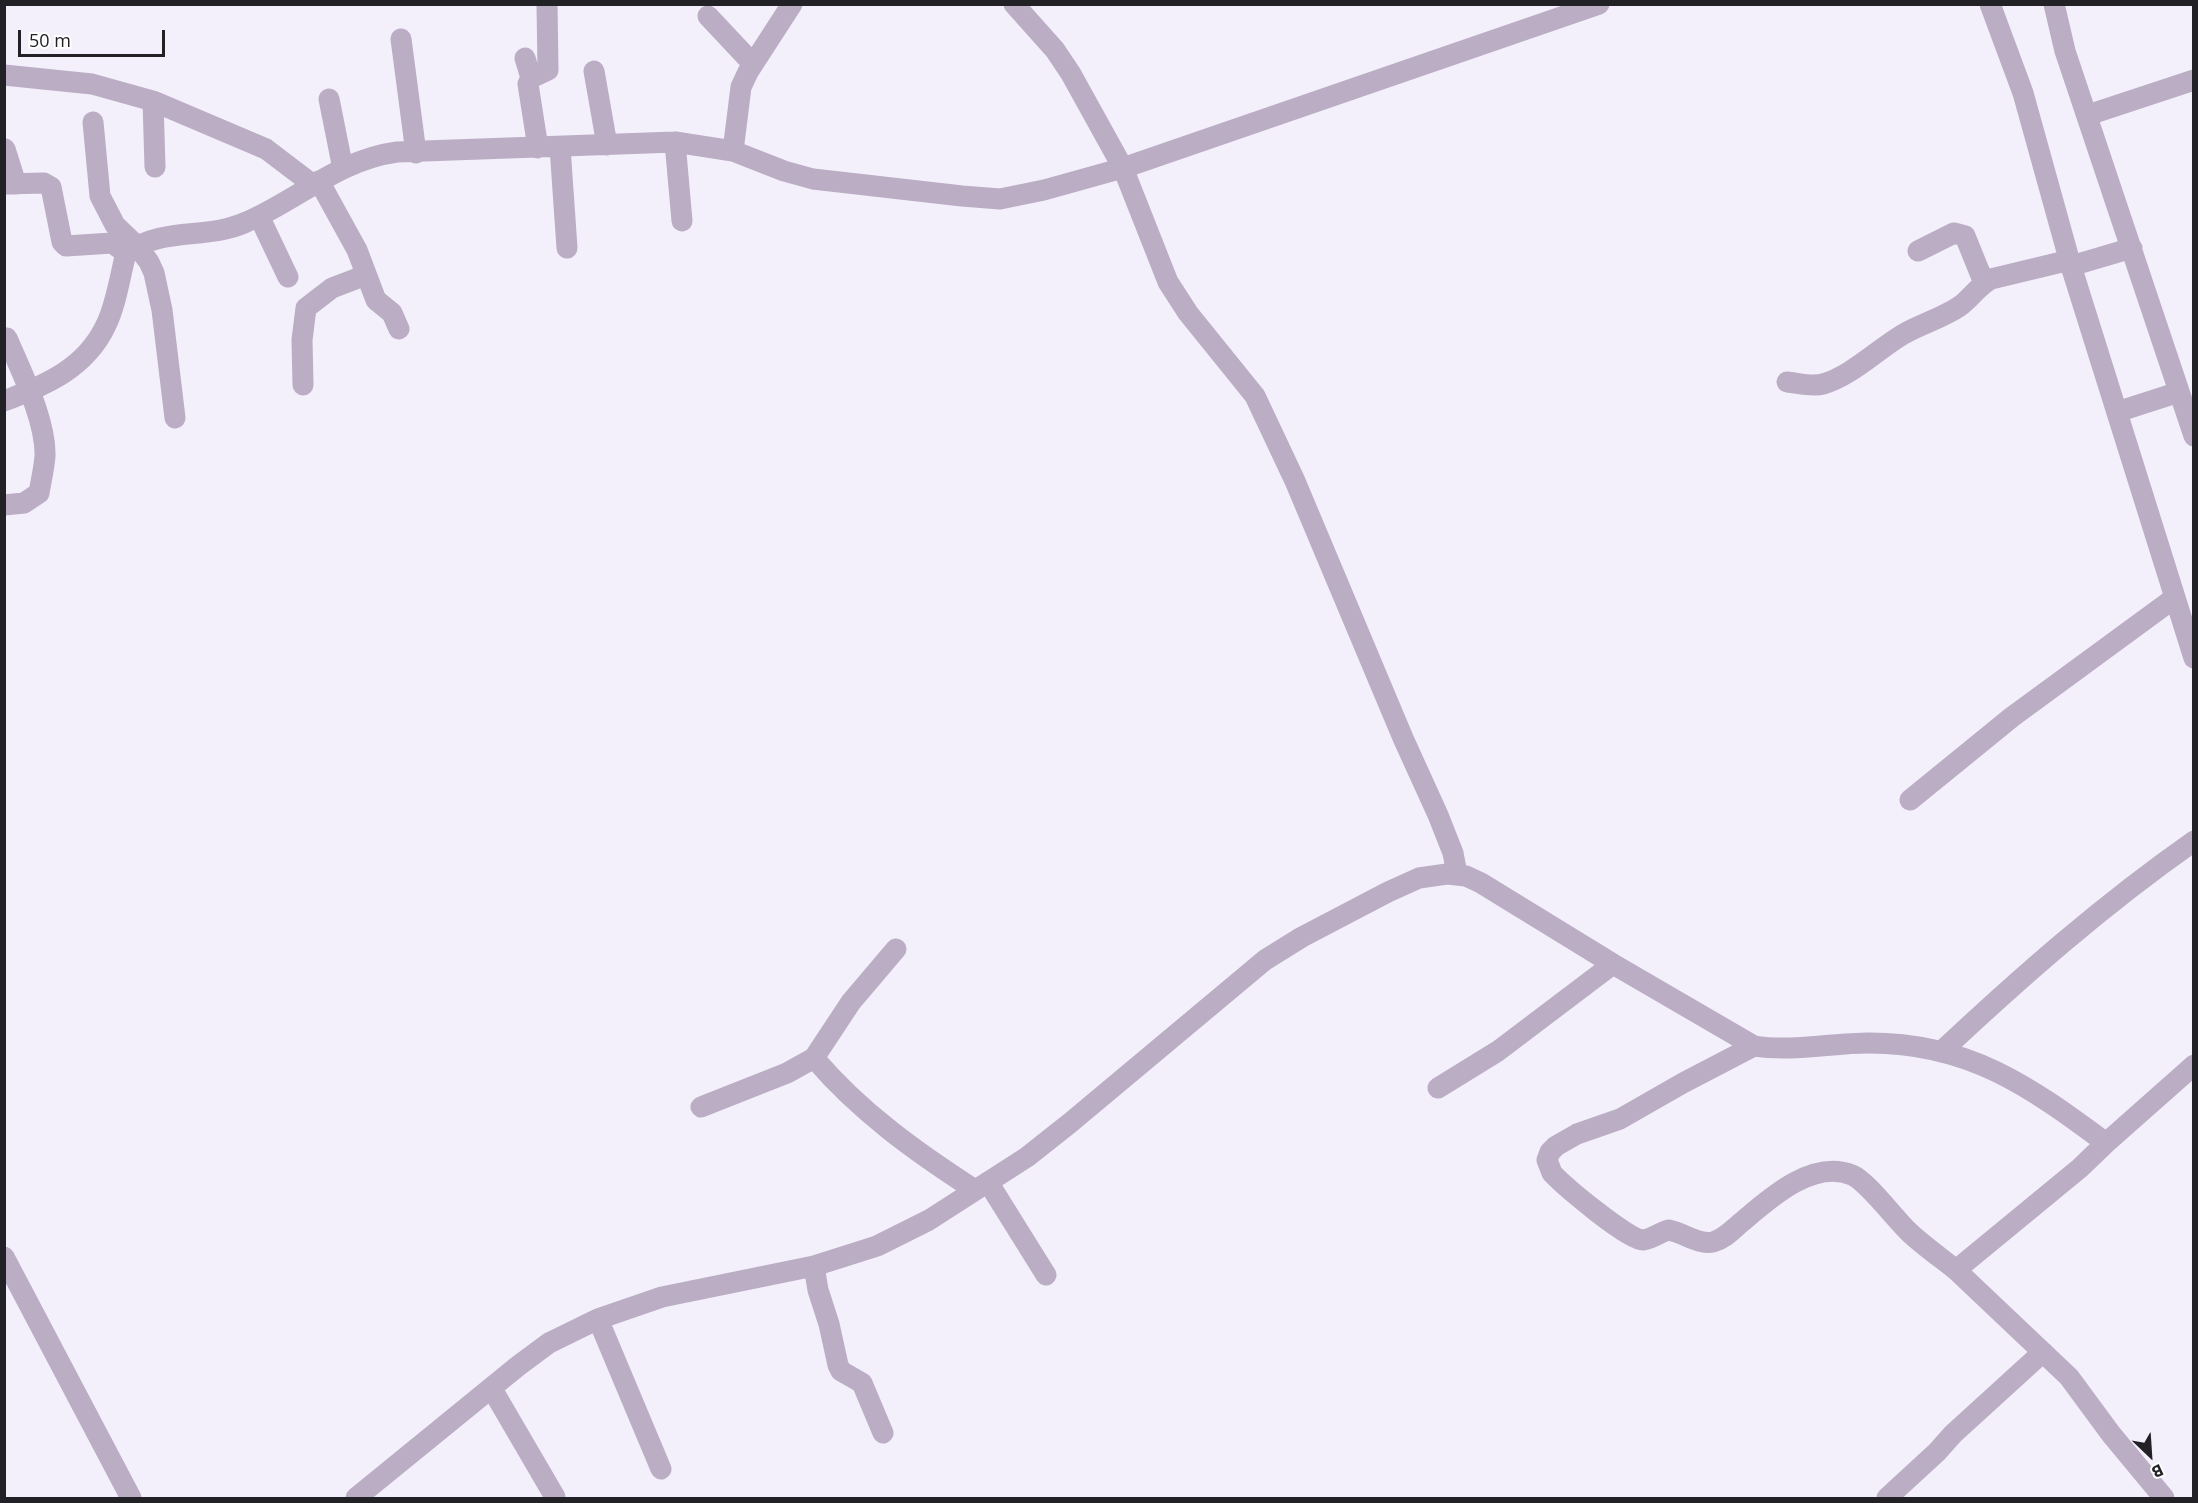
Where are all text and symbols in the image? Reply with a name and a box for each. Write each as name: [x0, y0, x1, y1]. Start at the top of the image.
scale bar: [21, 18, 168, 56]
text: 50 m: [29, 28, 71, 52]
north arrow: [2120, 1425, 2180, 1485]
text: B: [2148, 1459, 2167, 1484]

